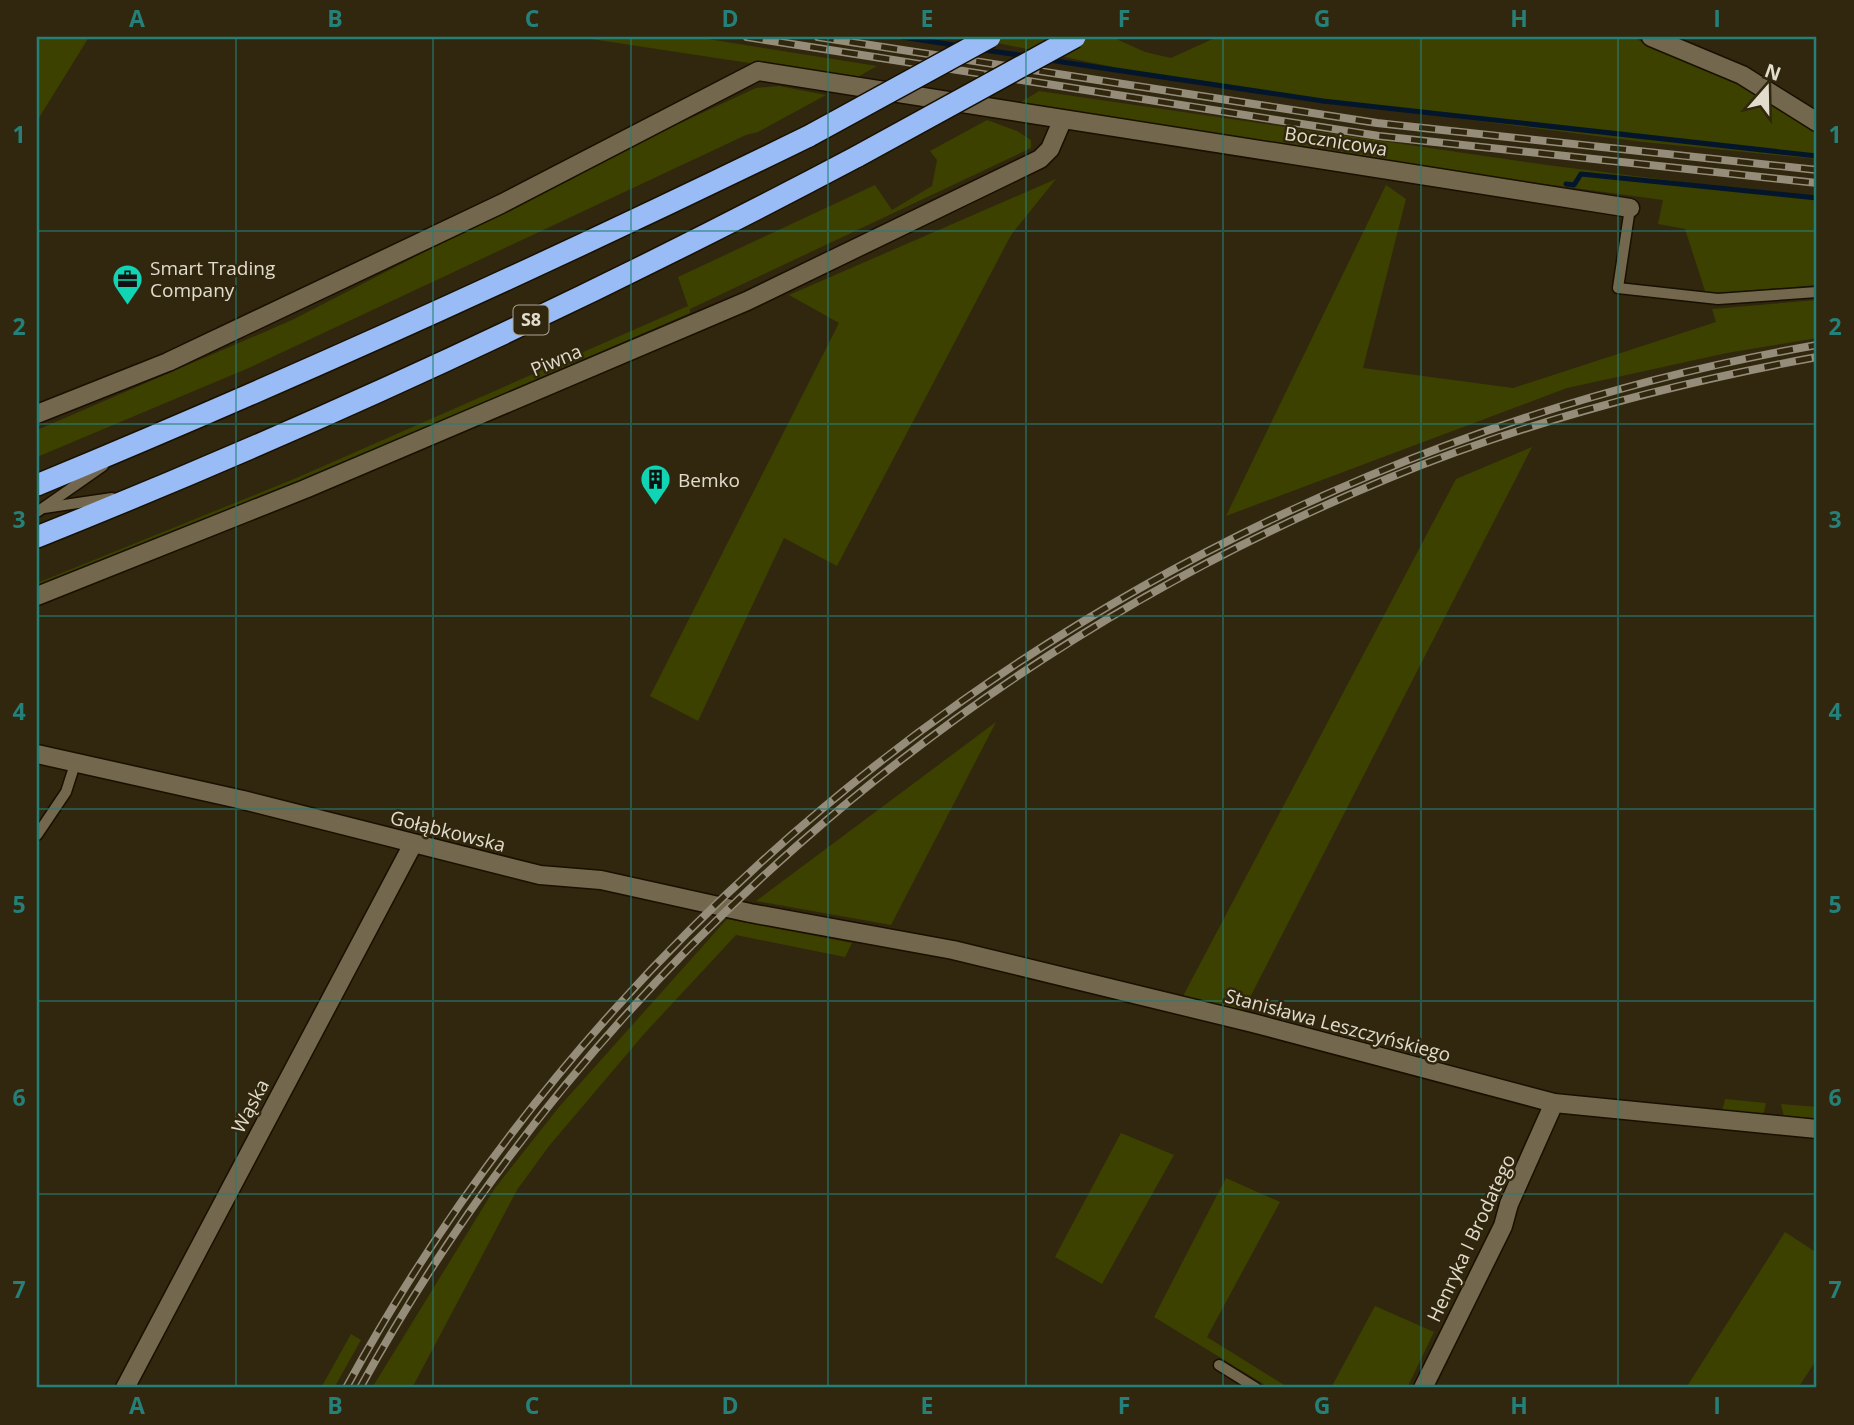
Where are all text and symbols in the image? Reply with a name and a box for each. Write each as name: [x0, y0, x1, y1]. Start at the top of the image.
text: A: [129, 2, 145, 34]
text: B: [327, 2, 343, 34]
text: C: [525, 2, 539, 34]
text: D: [721, 2, 739, 34]
text: E: [921, 2, 933, 34]
text: F: [1118, 2, 1130, 34]
text: G: [1314, 2, 1330, 34]
text: H: [1510, 2, 1528, 34]
text: I: [1713, 2, 1721, 34]
north arrow: [1731, 52, 1801, 122]
text: N: [1761, 57, 1785, 87]
text: 1: [12, 118, 26, 150]
text: 1: [1828, 118, 1842, 150]
street label: Bocznicowa: [1283, 120, 1389, 162]
place label: Smart Trading Company: [150, 255, 275, 303]
office icon: Smart Trading Company: [110, 262, 144, 306]
road number: S8: [514, 306, 548, 334]
text: 2: [12, 310, 26, 342]
text: 2: [1828, 310, 1842, 342]
street label: Piwna: [526, 338, 586, 382]
building icon: Bemko: [638, 463, 672, 507]
place label: Bemko: [678, 467, 740, 493]
text: 3: [12, 503, 26, 535]
text: 3: [1828, 503, 1842, 535]
text: 4: [12, 695, 26, 727]
text: 4: [1828, 695, 1842, 727]
street label: Gołąbkowska: [388, 804, 508, 858]
text: 5: [12, 888, 26, 920]
text: 5: [1828, 888, 1842, 920]
street label: Stanisława Leszczyńskiego: [1222, 982, 1454, 1068]
street label: Wąska: [225, 1074, 275, 1138]
text: 6: [12, 1081, 26, 1113]
text: 6: [1828, 1081, 1842, 1113]
street label: Henryka I Brodatego: [1421, 1150, 1521, 1326]
text: 7: [12, 1273, 26, 1305]
text: 7: [1828, 1273, 1842, 1305]
text: A: [129, 1389, 145, 1421]
text: B: [327, 1389, 343, 1421]
text: C: [525, 1389, 539, 1421]
text: D: [721, 1389, 739, 1421]
text: E: [921, 1389, 933, 1421]
text: F: [1118, 1389, 1130, 1421]
text: G: [1314, 1389, 1330, 1421]
text: H: [1510, 1389, 1528, 1421]
text: I: [1713, 1389, 1721, 1421]

